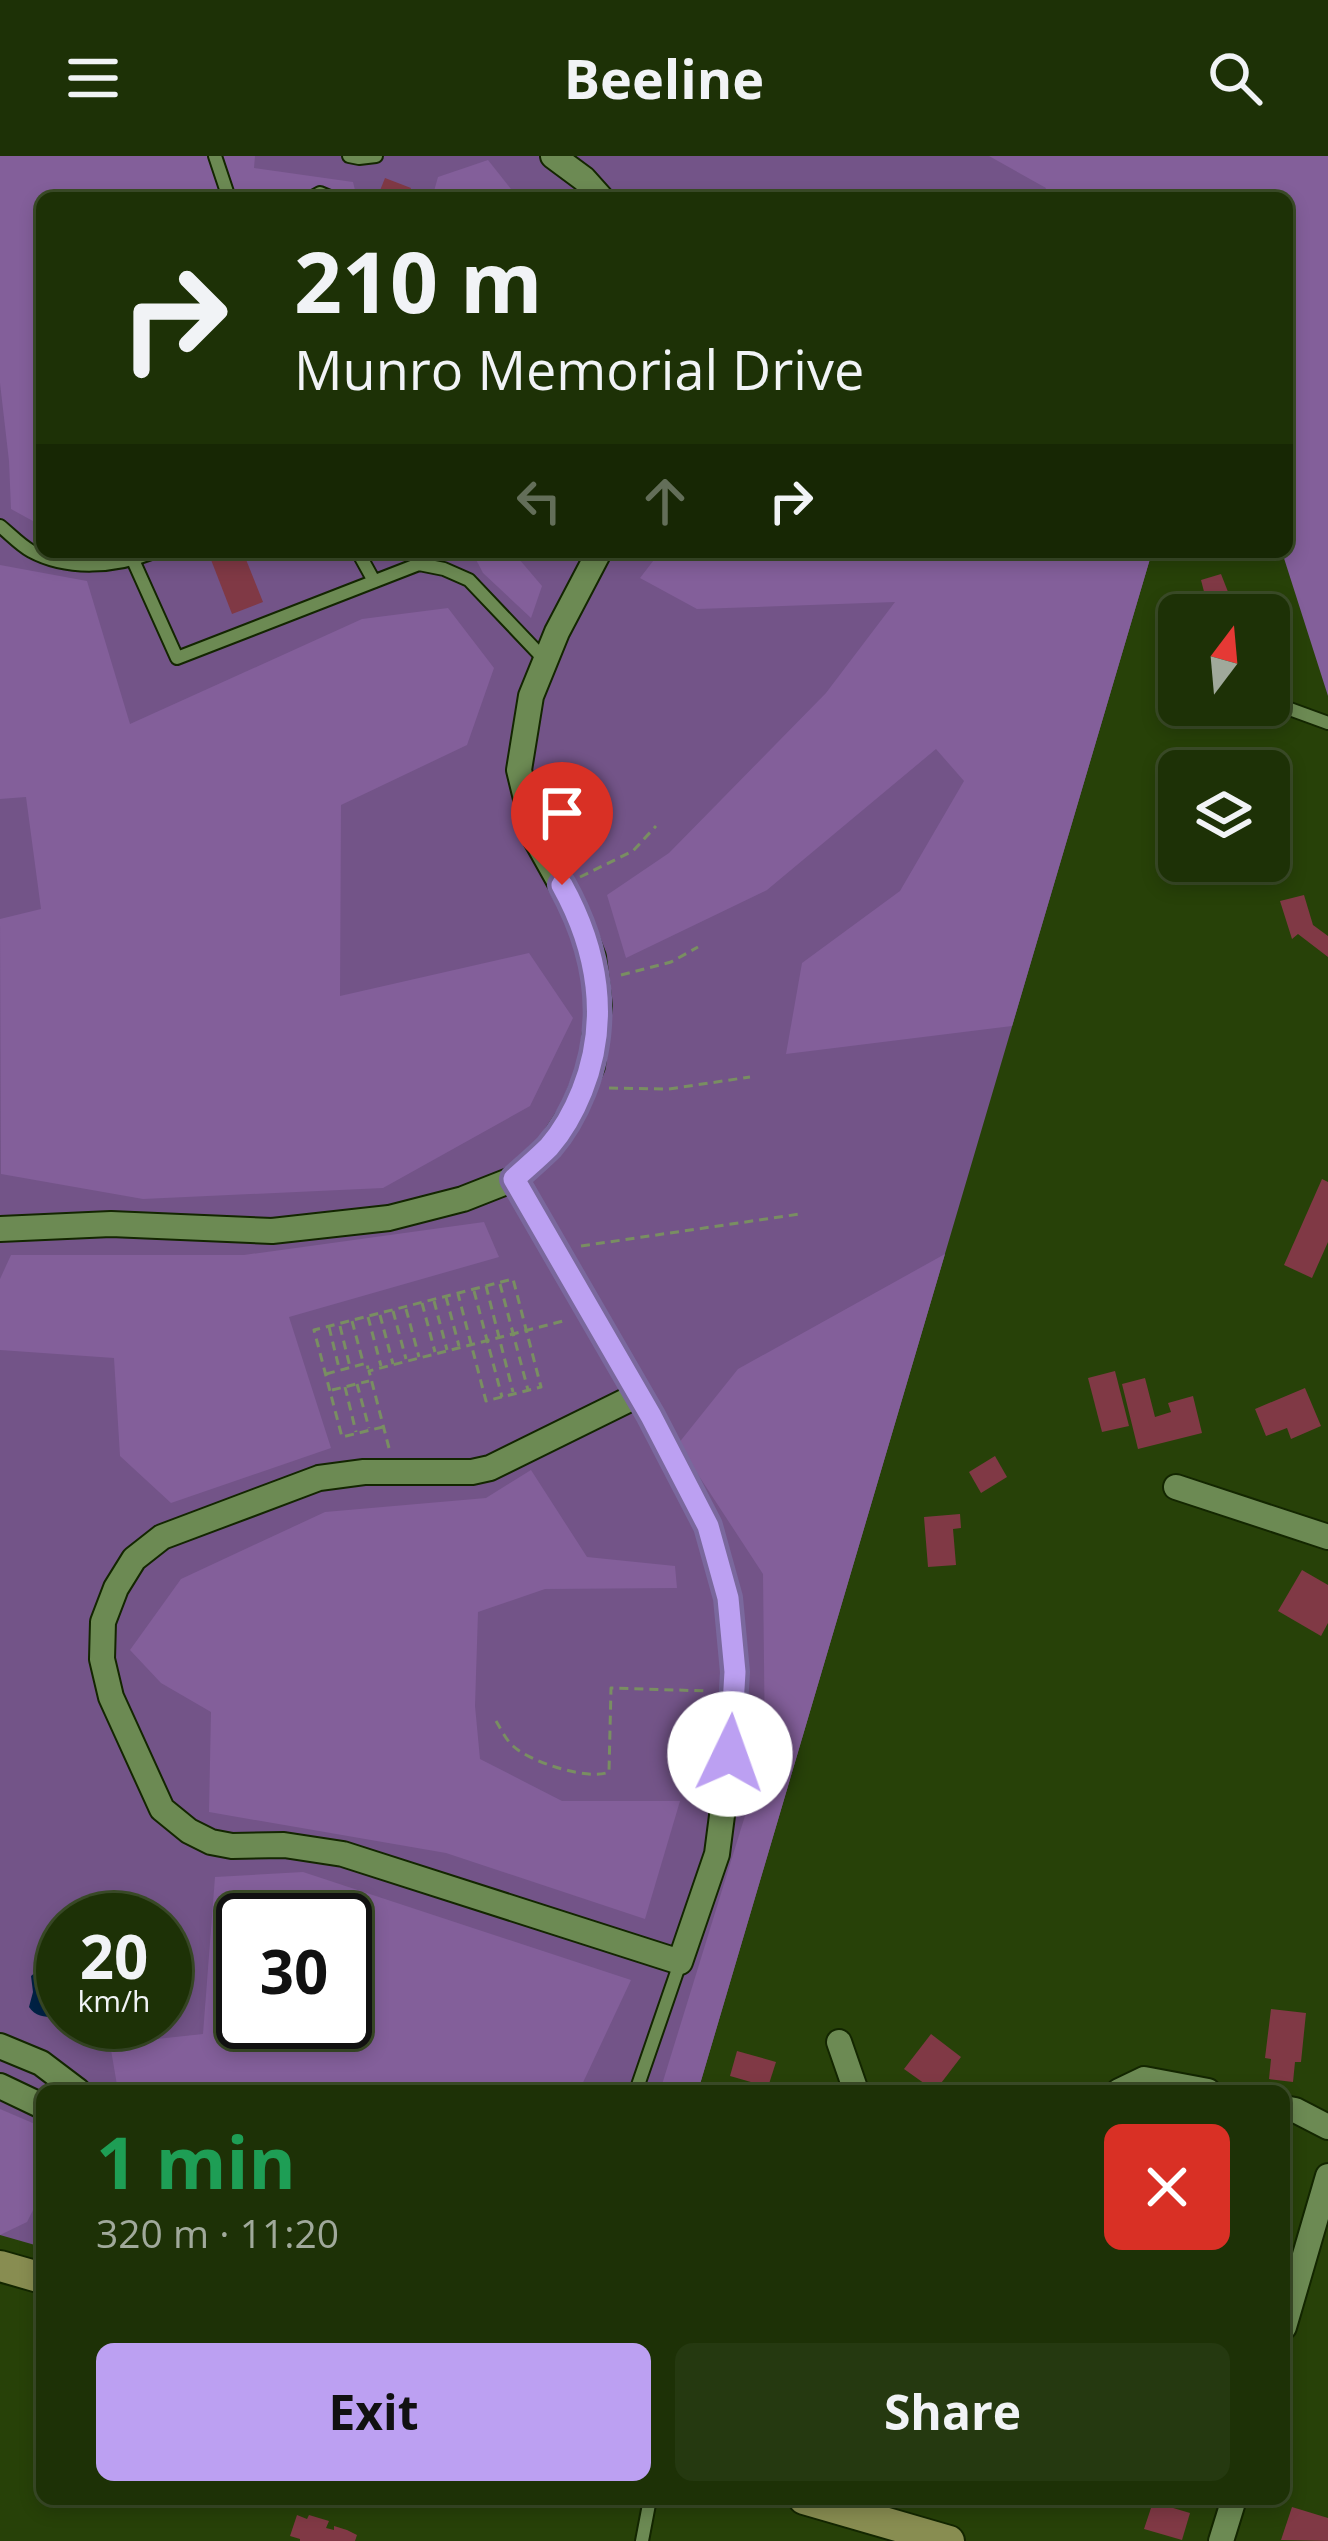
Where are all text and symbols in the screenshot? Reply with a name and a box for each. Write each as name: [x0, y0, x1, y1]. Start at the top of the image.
text: Beeline: [564, 41, 764, 115]
icon: menu: [60, 45, 126, 111]
icon: search: [1202, 45, 1268, 111]
text: 210 m: [294, 223, 542, 338]
icon: right: [96, 240, 252, 396]
text: Munro Memorial Drive: [294, 332, 864, 406]
icon: left: [506, 468, 572, 534]
icon: ahead: [632, 468, 698, 534]
icon: right: [758, 468, 824, 534]
north arrow: [1158, 594, 1290, 726]
map controls: [1158, 594, 1290, 882]
button: layers: [1158, 750, 1290, 882]
pin: [511, 762, 613, 885]
icon: arrive: [529, 780, 595, 846]
position arrow: [667, 1691, 793, 1817]
speed limit sign: 30: [216, 1893, 372, 2049]
text: 20: [80, 1915, 148, 1997]
text: km/h: [78, 1980, 150, 2021]
text: 1 min: [96, 2112, 296, 2210]
button: close: [1104, 2124, 1230, 2250]
text: 320 m · 11:20: [96, 2206, 339, 2259]
button: Exit: [96, 2343, 651, 2481]
button: Share: [675, 2343, 1230, 2481]

